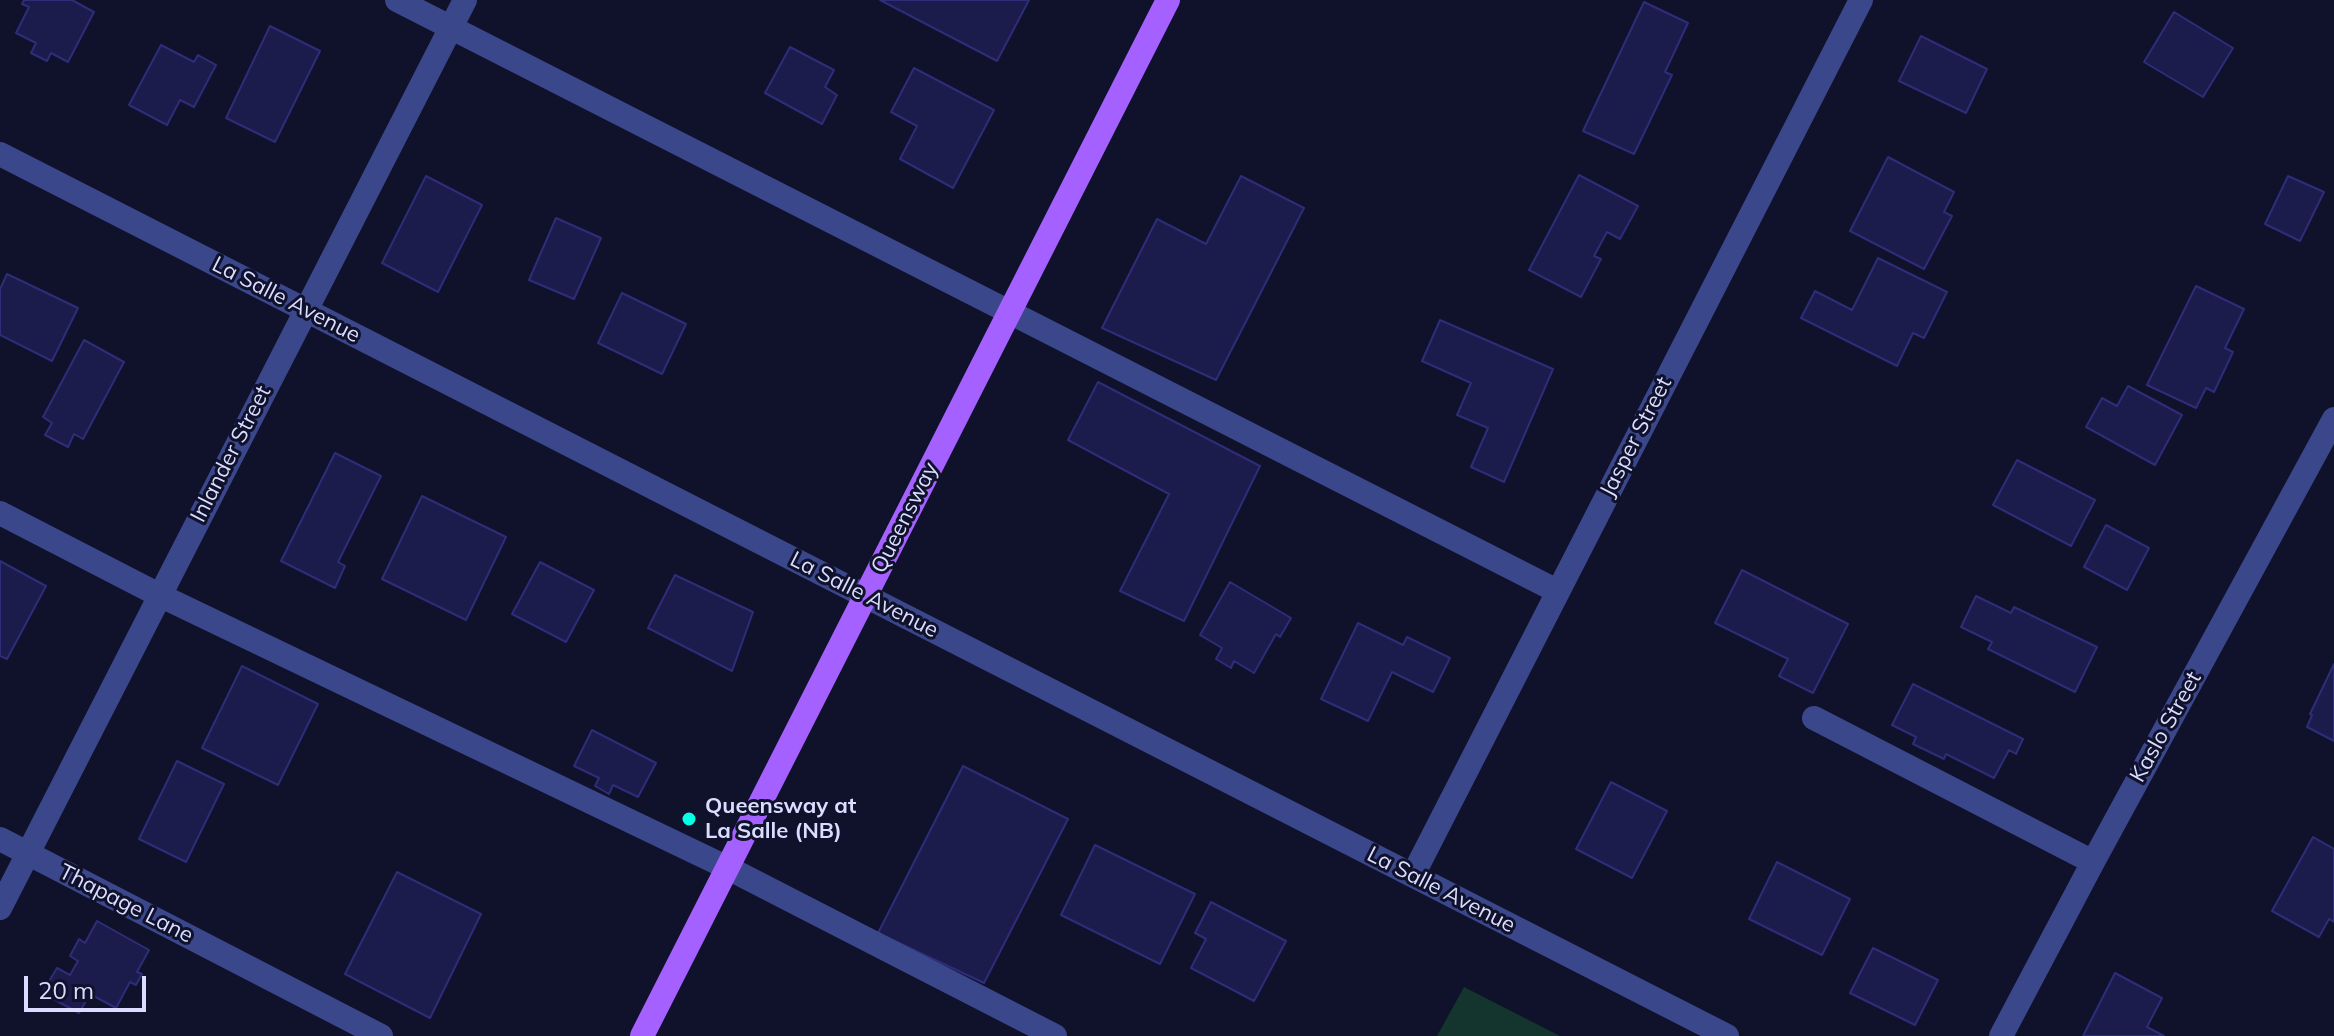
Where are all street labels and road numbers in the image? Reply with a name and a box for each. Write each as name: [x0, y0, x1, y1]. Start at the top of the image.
street label: La Salle Avenue: [208, 251, 364, 349]
street label: Jasper Street: [1594, 373, 1678, 501]
street label: Inlander Street: [185, 381, 277, 527]
street label: Queensway: [866, 458, 944, 578]
street label: La Salle Avenue: [786, 546, 942, 644]
street label: Kaslo Street: [2125, 667, 2207, 787]
street label: La Salle Avenue: [1363, 841, 1519, 939]
street label: Thapage Lane: [55, 859, 197, 949]

